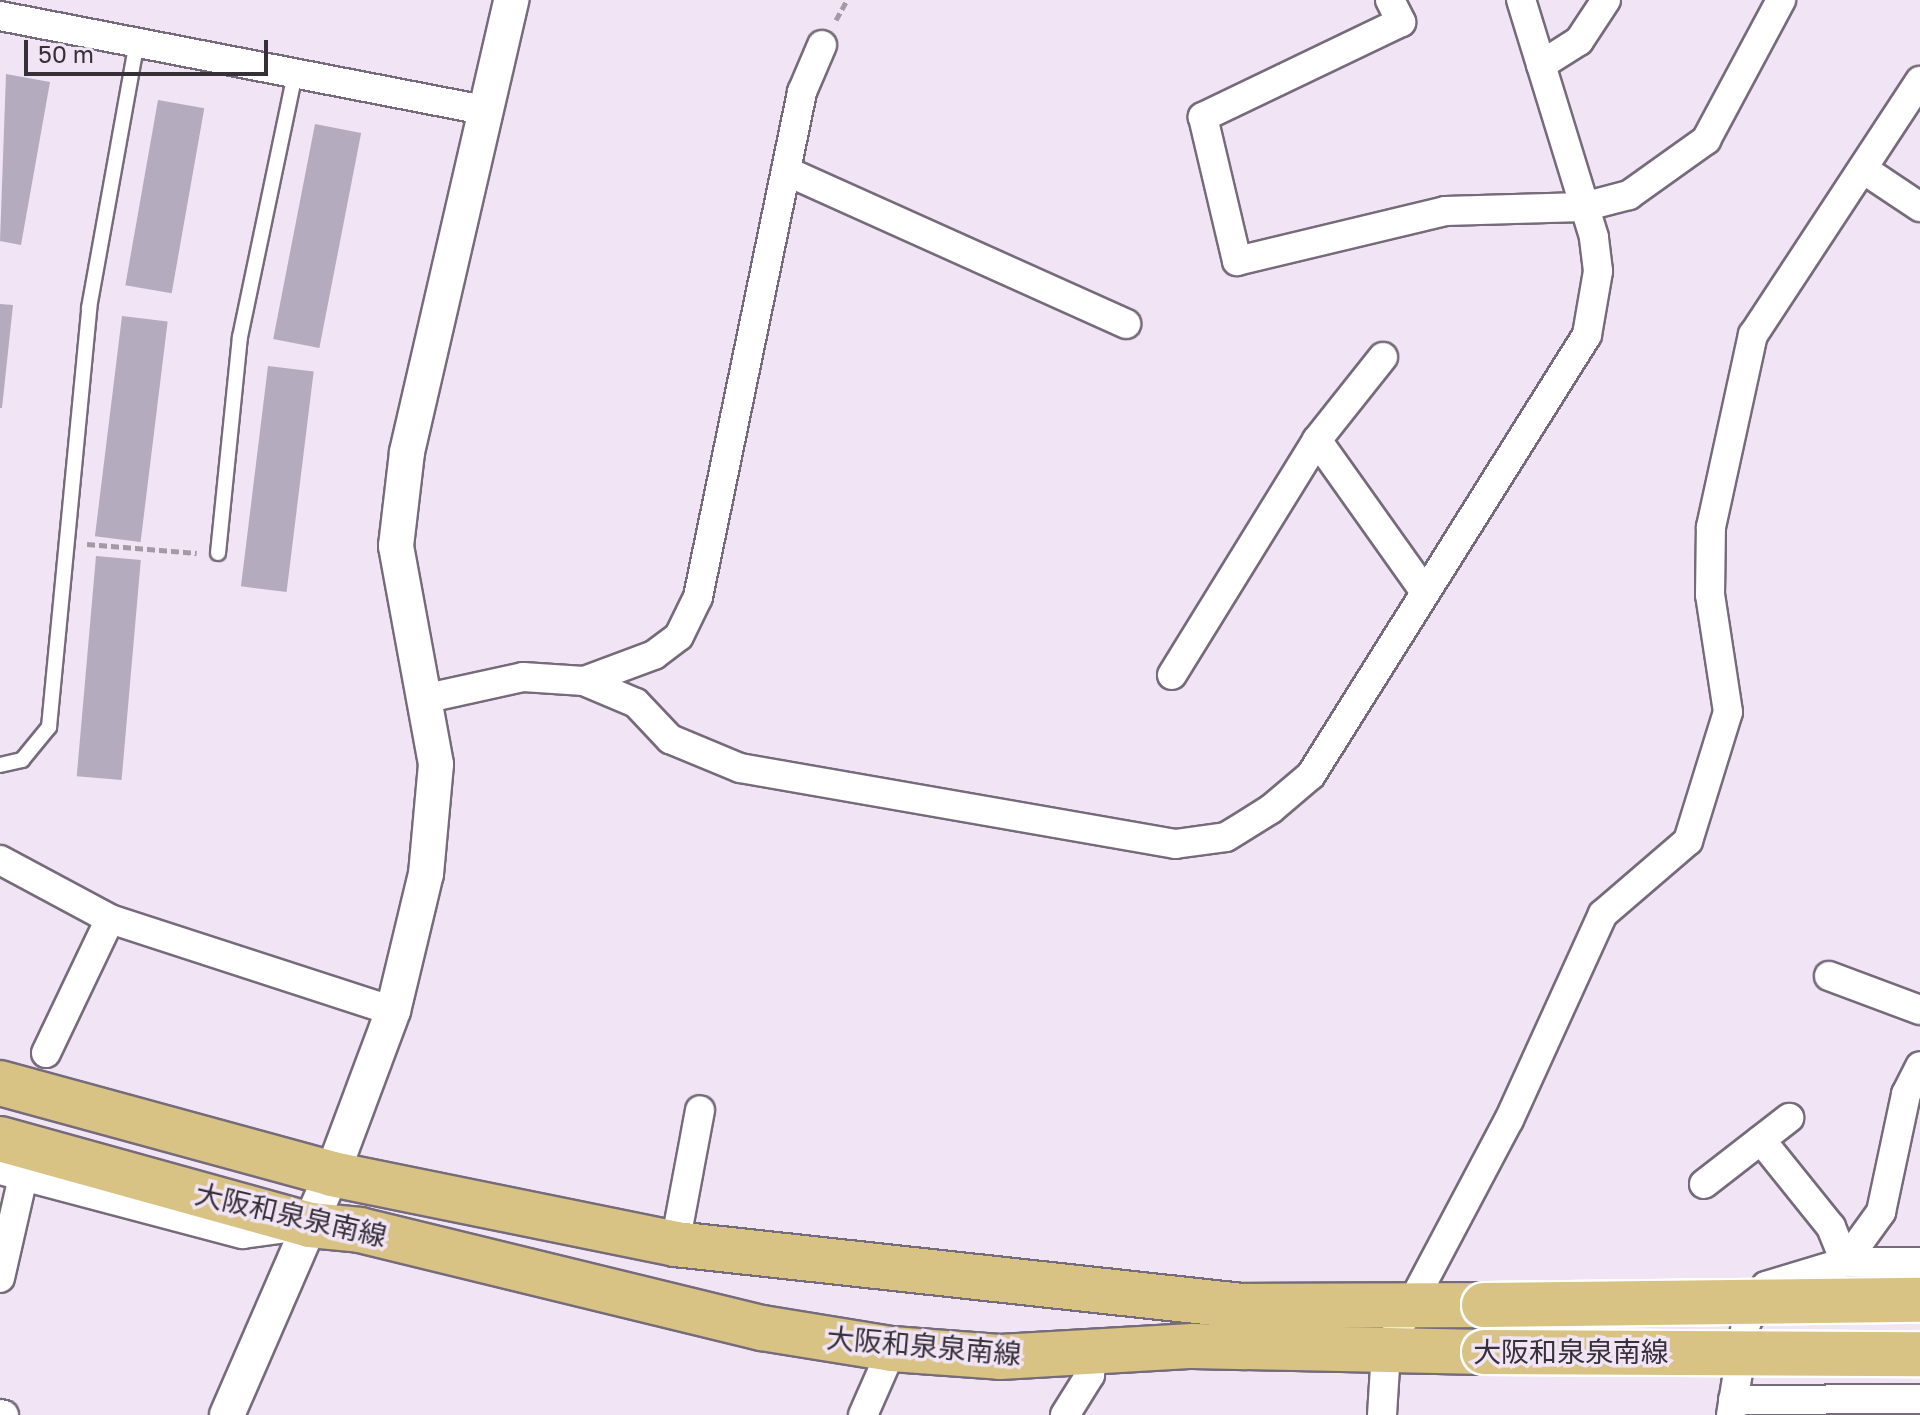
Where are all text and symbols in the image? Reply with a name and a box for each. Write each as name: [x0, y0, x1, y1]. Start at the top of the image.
scale bar: [28, 24, 272, 74]
text: 50 m: [38, 39, 94, 68]
street label: 大阪和泉泉南線: [192, 1177, 390, 1253]
street label: 大阪和泉泉南線: [825, 1321, 1023, 1371]
street label: 大阪和泉泉南線: [1473, 1335, 1669, 1369]

